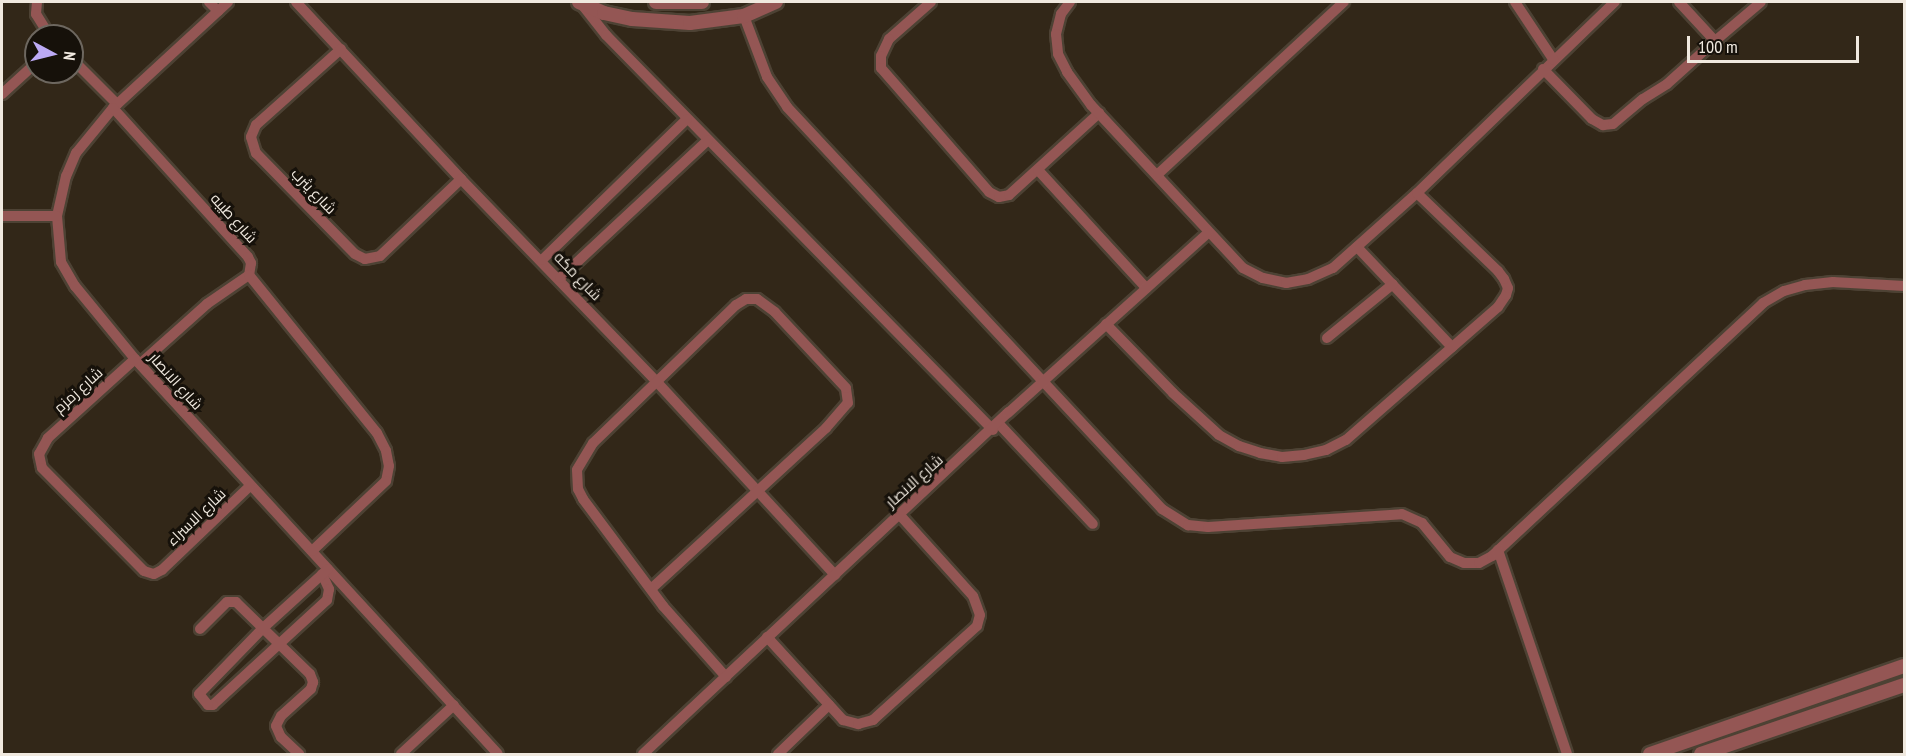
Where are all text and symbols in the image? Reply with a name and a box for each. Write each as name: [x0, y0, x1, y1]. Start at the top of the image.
north arrow: [24, 24, 84, 84]
scale bar: [1690, 24, 1862, 62]
text: 100 m: [1698, 35, 1738, 58]
text: N: [59, 50, 80, 61]
street label: شارع يثرب: [288, 164, 340, 218]
street label: شارع طيبه: [207, 189, 261, 247]
street label: شارع مكه: [551, 248, 605, 304]
street label: شارع الانصار: [146, 349, 206, 413]
street label: شارع زمزم: [50, 363, 106, 417]
street label: شارع الانصار: [882, 451, 946, 511]
street label: شارع الاسراء: [163, 485, 229, 549]

